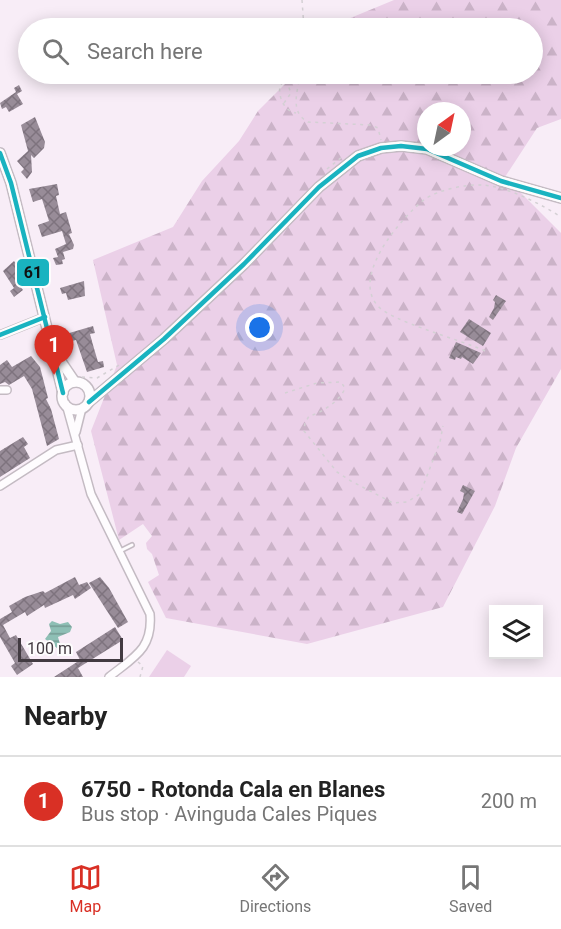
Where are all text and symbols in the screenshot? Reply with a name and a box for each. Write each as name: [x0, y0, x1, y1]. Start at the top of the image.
search box: [18, 18, 543, 84]
icon: search: [39, 35, 72, 68]
text: Search here: [87, 39, 203, 64]
north arrow: [417, 102, 471, 156]
line badge: 61: [16, 258, 50, 287]
text: 61: [24, 263, 42, 282]
your location: [245, 313, 274, 342]
pin: 1: [34, 326, 74, 375]
map controls: [489, 605, 543, 659]
button: layers: [489, 605, 543, 659]
scale bar: [18, 635, 123, 662]
text: 100 m: [27, 639, 72, 658]
text: Nearby: [24, 701, 107, 731]
text: 6750 - Rotonda Cala en Blanes: [81, 777, 385, 802]
text: 1: [38, 789, 49, 813]
text: 200 m: [481, 789, 537, 813]
text: Bus stop · Avinguda Cales Piques: [81, 802, 377, 826]
tab: Map: [69, 861, 102, 916]
tab: Directions: [239, 861, 311, 916]
tab: Saved: [449, 861, 492, 916]

